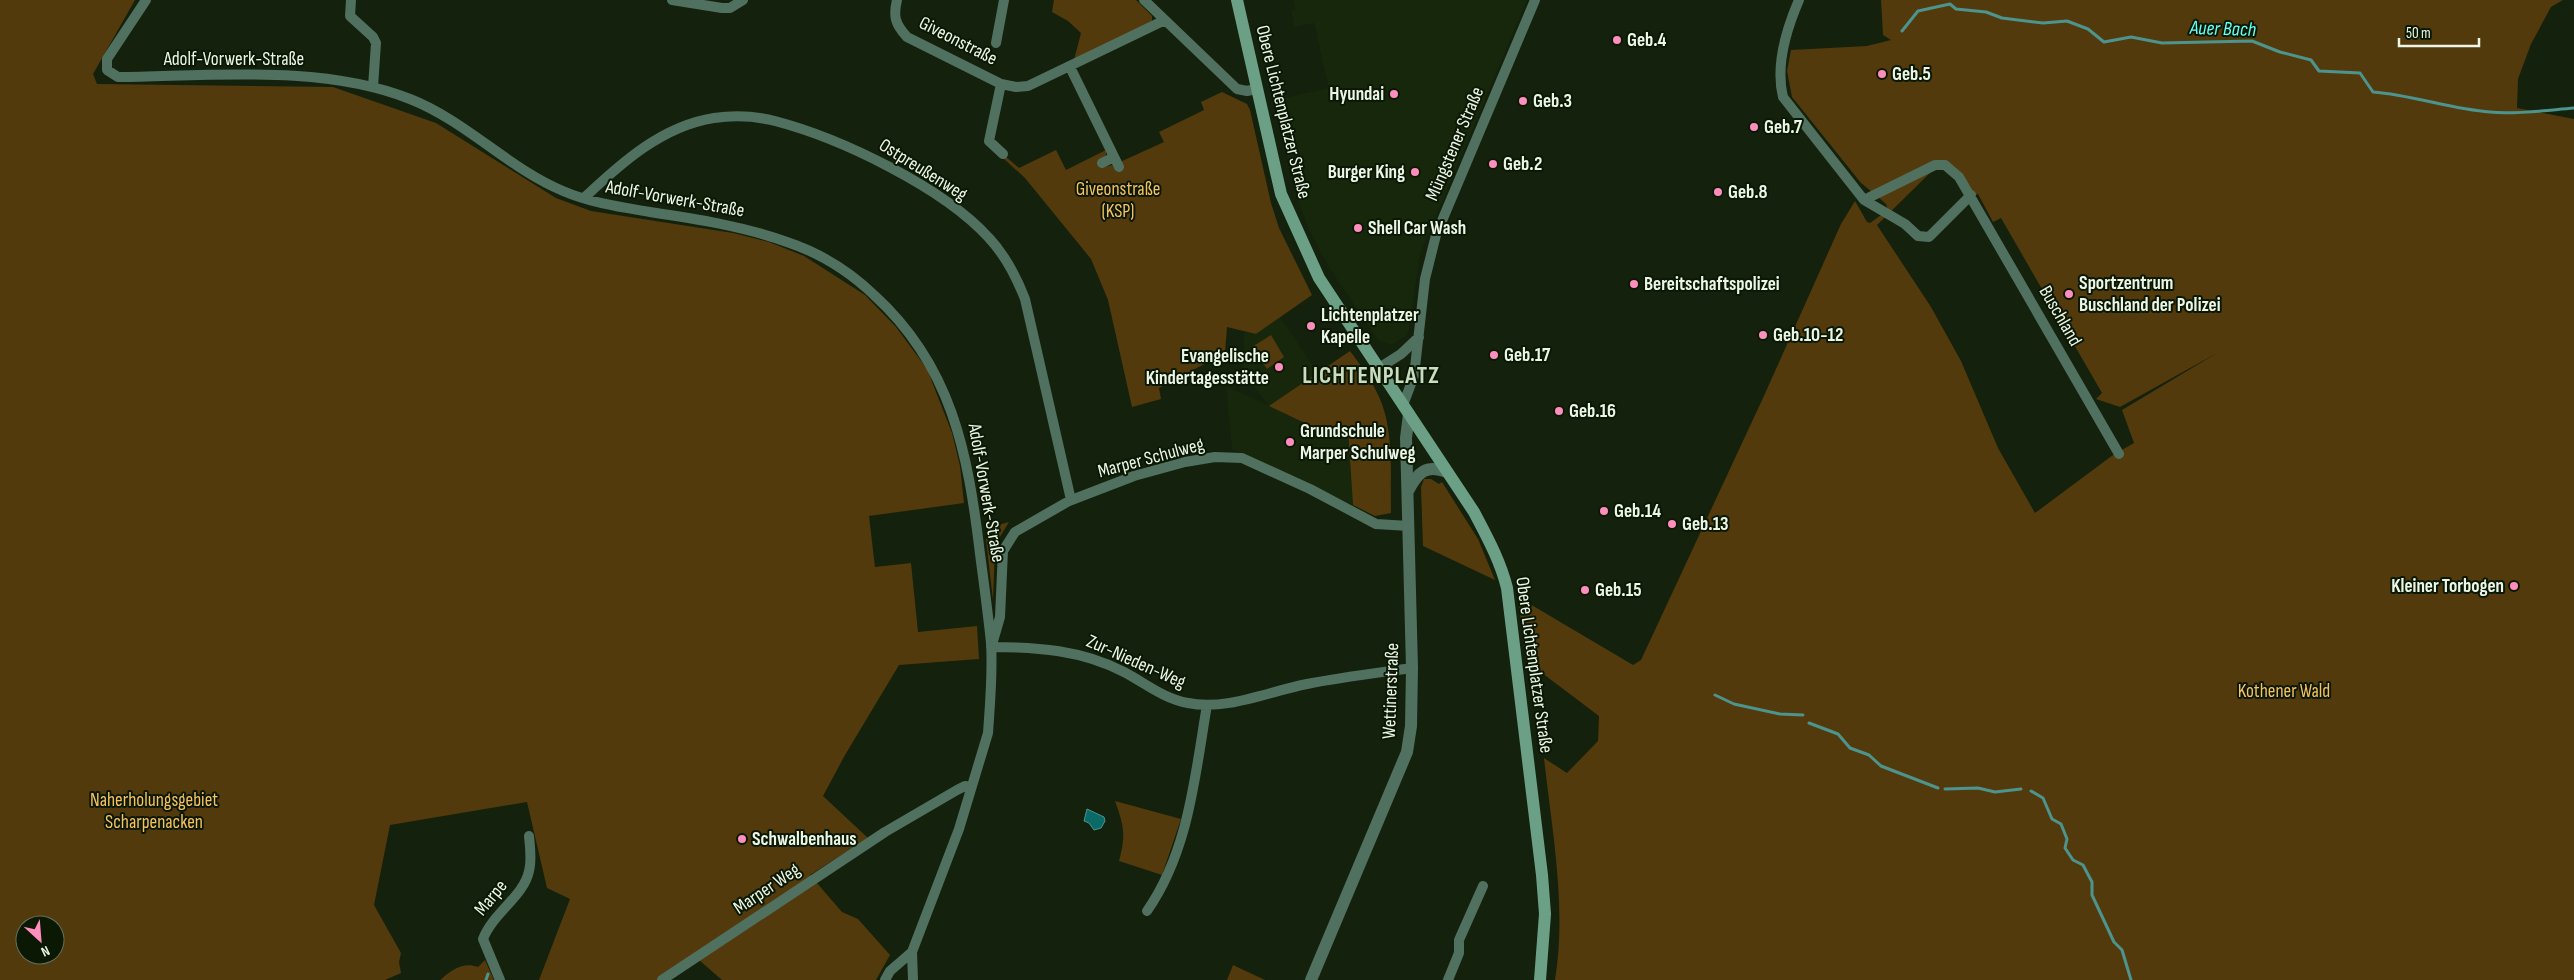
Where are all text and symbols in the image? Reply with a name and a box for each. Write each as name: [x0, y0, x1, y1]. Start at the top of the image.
street label: Giveonstraße: [915, 12, 1001, 70]
scale bar: [2399, 15, 2479, 47]
water label: Auer Bach: [2189, 16, 2256, 42]
street label: Obere Lichtenplatzer Straße: [1250, 23, 1316, 201]
text: 50 m: [2406, 24, 2431, 43]
place label: Geb.4: [1627, 29, 1667, 52]
marker: Geb.4: [1611, 34, 1623, 46]
street label: Adolf-Vorwerk-Straße: [163, 48, 304, 71]
place label: Geb.5: [1892, 63, 1931, 86]
marker: Geb.5: [1876, 68, 1888, 80]
place label: Hyundai: [1329, 83, 1384, 106]
street label: Müngstener Straße: [1421, 84, 1489, 204]
marker: Hyundai: [1388, 88, 1400, 100]
place label: Geb.3: [1533, 90, 1572, 113]
marker: Geb.3: [1517, 95, 1529, 107]
place label: Geb.7: [1764, 116, 1803, 139]
marker: Geb.7: [1748, 121, 1760, 133]
street label: Ostpreußenweg: [874, 134, 972, 207]
place label: Geb.2: [1503, 153, 1542, 176]
marker: Geb.2: [1487, 158, 1499, 170]
place label: Burger King: [1328, 161, 1405, 184]
marker: Burger King: [1409, 166, 1421, 178]
street label: Adolf-Vorwerk-Straße: [603, 175, 746, 223]
park label: Giveonstraße (KSP): [1076, 178, 1160, 223]
place label: Geb.8: [1728, 181, 1767, 204]
marker: Geb.8: [1712, 186, 1724, 198]
place label: Shell Car Wash: [1368, 217, 1466, 240]
marker: Shell Car Wash: [1352, 222, 1364, 234]
place label: Sportzentrum Buschland der Polizei: [2079, 272, 2221, 317]
place label: Bereitschaftspolizei: [1644, 273, 1780, 296]
marker: Bereitschaftspolizei: [1628, 278, 1640, 290]
street label: Buschland: [2034, 282, 2086, 350]
marker: Sportzentrum Buschland der Polizei: [2063, 288, 2075, 300]
place label: Lichtenplatzer Kapelle: [1321, 304, 1419, 349]
marker: Lichtenplatzer Kapelle: [1305, 320, 1317, 332]
place label: Geb.10-12: [1773, 324, 1843, 347]
marker: Geb.10-12: [1757, 329, 1769, 341]
place label: Geb.17: [1504, 344, 1551, 367]
place label: Evangelische Kindertagesstätte: [1146, 345, 1269, 390]
marker: Geb.17: [1488, 349, 1500, 361]
marker: Evangelische Kindertagesstätte: [1273, 361, 1285, 373]
district label: LICHTENPLATZ: [1302, 361, 1440, 390]
place label: Geb.16: [1569, 400, 1616, 423]
marker: Geb.16: [1553, 405, 1565, 417]
place label: Grundschule Marper Schulweg: [1300, 420, 1416, 465]
street label: Adolf-Vorwerk-Straße: [962, 421, 1010, 564]
street label: Marper Schulweg: [1095, 433, 1207, 483]
marker: Grundschule Marper Schulweg: [1284, 436, 1296, 448]
place label: Geb.14: [1614, 500, 1661, 523]
marker: Geb.14: [1598, 505, 1610, 517]
place label: Geb.13: [1682, 513, 1729, 536]
marker: Geb.13: [1666, 518, 1678, 530]
street label: Obere Lichtenplatzer Straße: [1510, 575, 1558, 755]
place label: Kleiner Torbogen: [2391, 575, 2504, 598]
place label: Geb.15: [1595, 579, 1642, 602]
marker: Kleiner Torbogen: [2508, 580, 2520, 592]
marker: Geb.15: [1579, 584, 1591, 596]
street label: Zur-Nieden-Weg: [1083, 630, 1190, 694]
street label: Wettinerstraße: [1378, 642, 1404, 740]
park label: Kothener Wald: [2238, 680, 2330, 703]
park label: Naherholungsgebiet Scharpenacken: [90, 789, 218, 834]
place label: Schwalbenhaus: [752, 828, 857, 851]
marker: Schwalbenhaus: [736, 833, 748, 845]
street label: Marper Weg: [729, 858, 805, 920]
street label: Marpe: [470, 875, 512, 921]
north arrow: [15, 915, 65, 965]
text: N: [38, 942, 53, 961]

